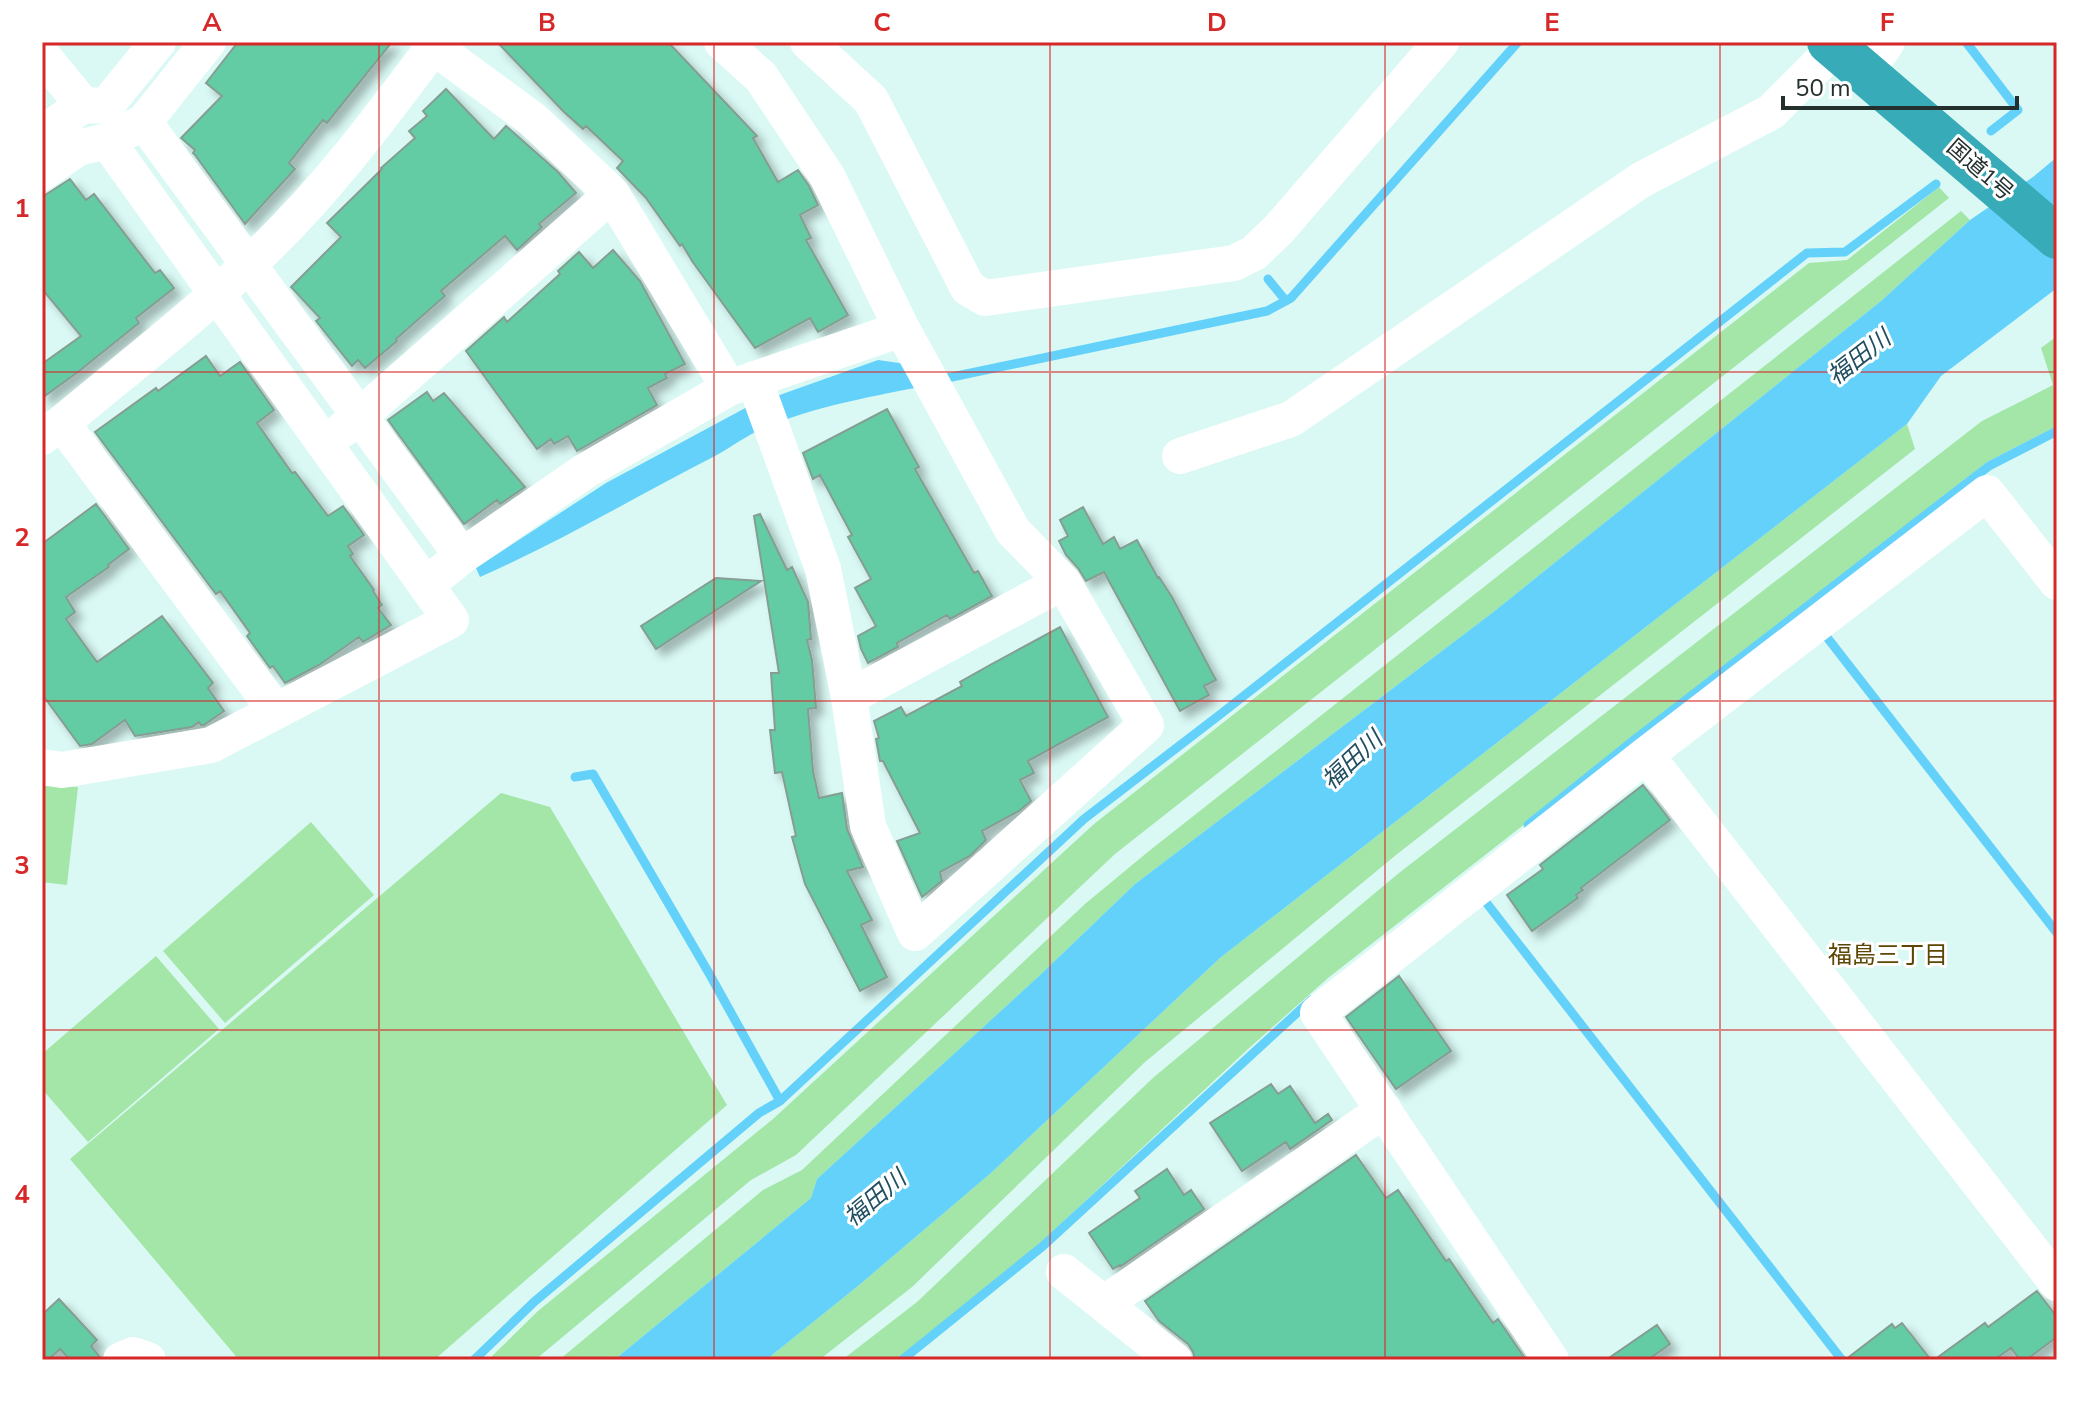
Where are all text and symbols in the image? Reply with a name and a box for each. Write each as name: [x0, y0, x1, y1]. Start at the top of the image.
text: A: [202, 5, 222, 40]
text: B: [538, 5, 556, 40]
text: C: [873, 5, 891, 40]
text: D: [1207, 5, 1227, 40]
text: E: [1544, 5, 1560, 40]
text: F: [1880, 5, 1894, 40]
scale bar: [1783, 60, 2017, 110]
text: 50 m: [1795, 72, 1851, 104]
street label: 国道1号: [1940, 133, 2020, 207]
text: 1: [14, 191, 30, 226]
water label: 福田川: [1821, 320, 1900, 392]
text: 2: [14, 520, 30, 555]
water label: 福田川: [1315, 722, 1391, 796]
text: 3: [14, 848, 30, 883]
district label: 福島三丁目: [1828, 939, 1948, 971]
water label: 福田川: [837, 1161, 915, 1233]
text: 4: [14, 1177, 30, 1212]

